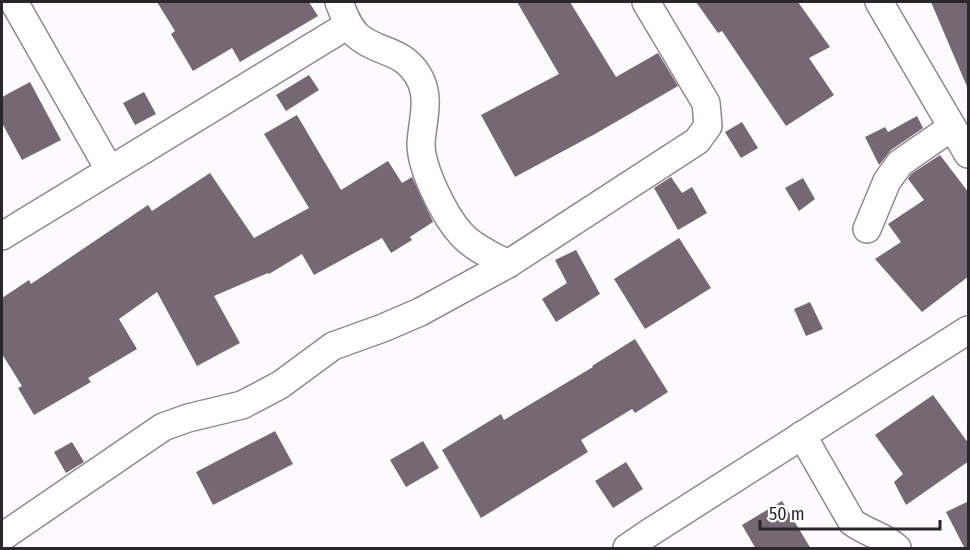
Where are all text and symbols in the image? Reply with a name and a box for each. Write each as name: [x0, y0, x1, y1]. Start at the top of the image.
scale bar: [760, 493, 940, 531]
text: 50 m: [769, 503, 805, 525]

